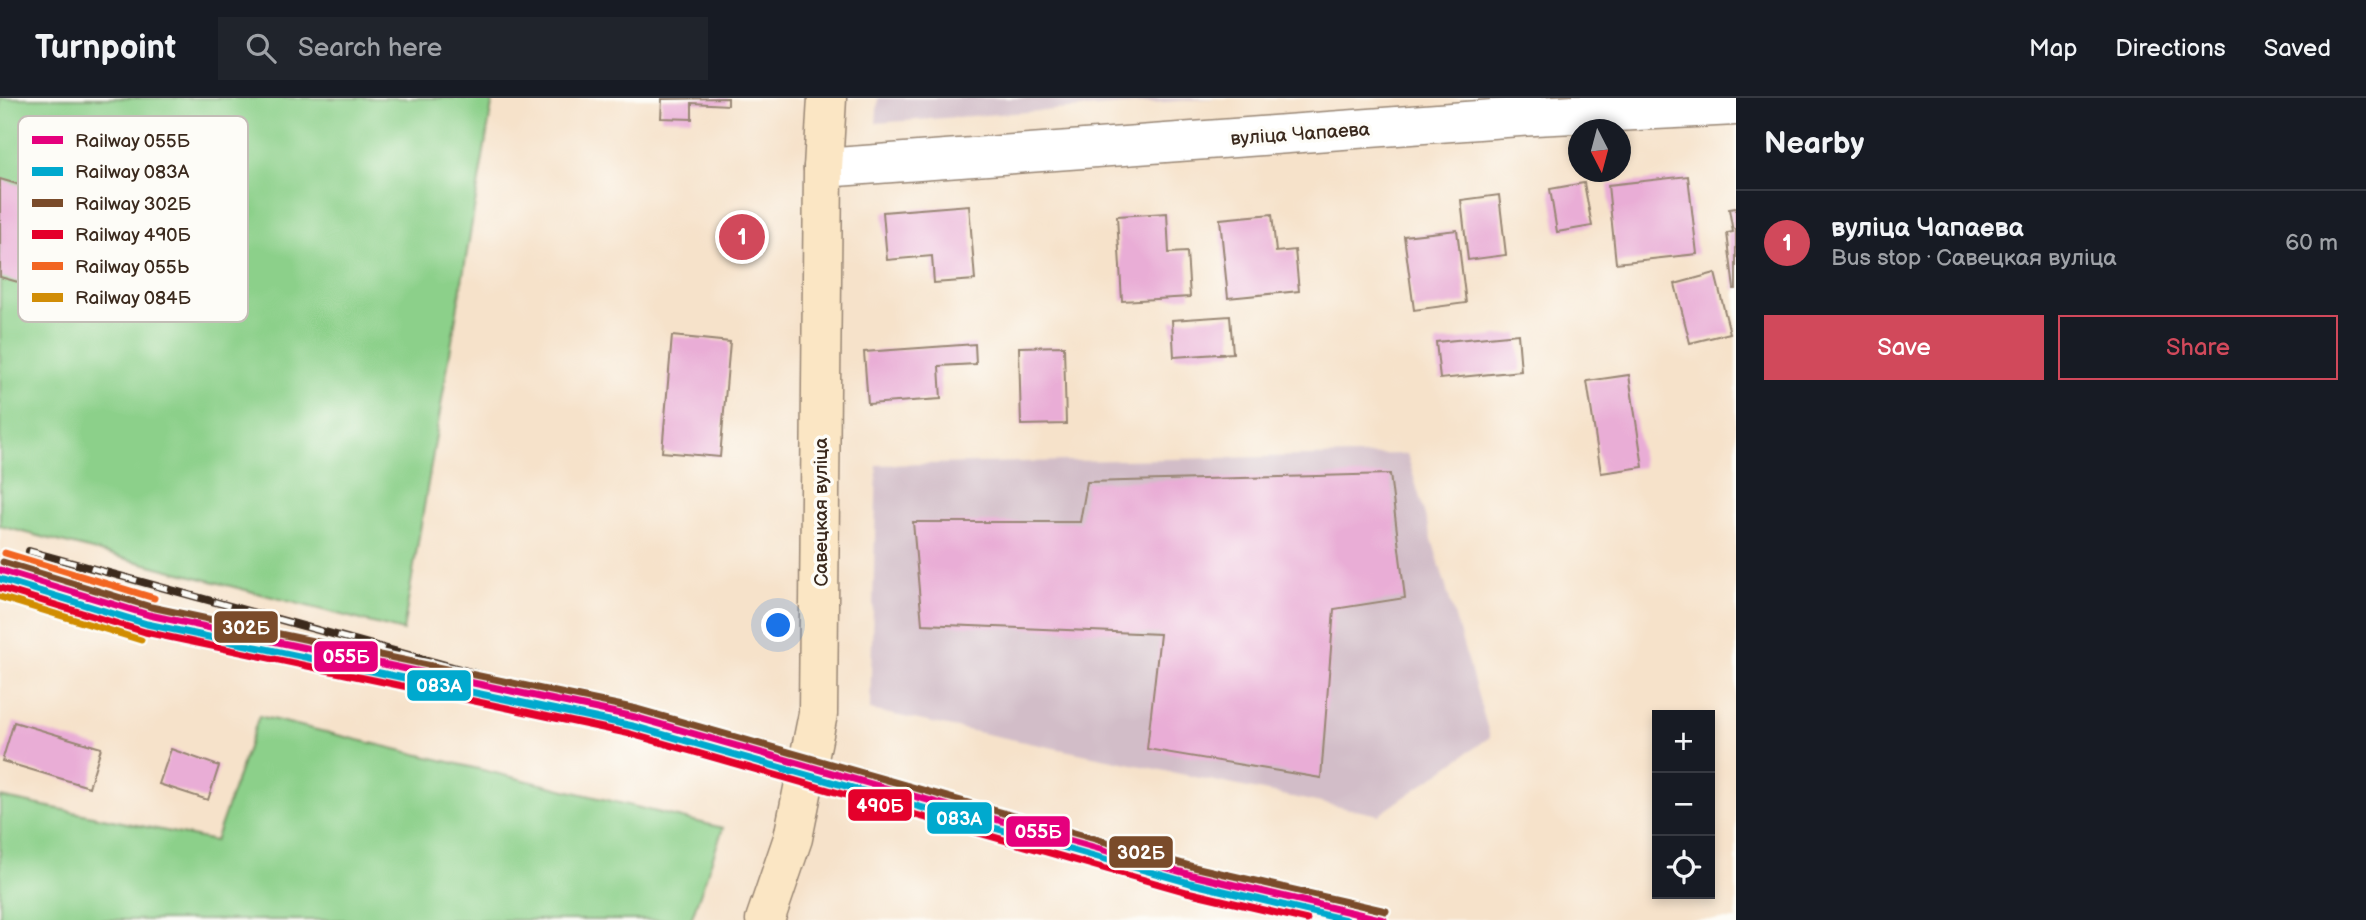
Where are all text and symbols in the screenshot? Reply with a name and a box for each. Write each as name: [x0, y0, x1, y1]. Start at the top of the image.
search box: [218, 17, 708, 80]
text: Turnpoint: [35, 28, 176, 68]
icon: search: [242, 29, 280, 67]
text: Search here: [298, 33, 442, 64]
text: Map: [2029, 34, 2077, 63]
text: Directions: [2115, 34, 2226, 63]
text: Saved: [2264, 34, 2331, 63]
legend: [18, 116, 248, 322]
street label: вуліца Чапаева: [1230, 118, 1371, 151]
north arrow: [1568, 119, 1631, 182]
text: Nearby: [1764, 126, 1864, 162]
text: Railway 055Б: [75, 130, 191, 153]
text: Railway 083А: [75, 161, 190, 184]
text: Railway 302Б: [75, 193, 192, 216]
pin: 1: [719, 211, 765, 263]
text: вуліца Чапаева: [1831, 213, 2024, 244]
text: Railway 490Б: [75, 224, 192, 247]
text: 1: [1782, 229, 1792, 257]
text: 60 m: [2285, 229, 2338, 257]
text: Bus stop · Савецкая вуліца: [1831, 244, 2117, 272]
text: Railway 055Ь: [75, 256, 190, 279]
text: Railway 084Б: [75, 287, 192, 310]
button: Save: [1764, 315, 2044, 380]
button: Share: [2058, 315, 2338, 380]
street label: Савецкая вуліца: [810, 437, 833, 587]
your location: [761, 608, 795, 642]
line badge: 302Б: [213, 610, 279, 644]
text: 302Б: [222, 617, 270, 640]
line badge: 055Б: [313, 640, 379, 673]
text: 055Б: [322, 646, 370, 669]
line badge: 083А: [406, 669, 472, 702]
text: 083А: [416, 675, 462, 698]
map controls: [1652, 710, 1715, 899]
button: +: [1652, 710, 1715, 773]
button: −: [1652, 773, 1715, 836]
line badge: 490Б: [847, 788, 913, 822]
text: 490Б: [856, 795, 904, 818]
line badge: 083А: [926, 801, 993, 835]
text: 083А: [936, 808, 982, 831]
line badge: 055Б: [1005, 815, 1071, 848]
text: 055Б: [1014, 821, 1062, 844]
line badge: 302Б: [1108, 835, 1174, 869]
button: locate: [1652, 836, 1715, 899]
text: 302Б: [1117, 842, 1165, 865]

